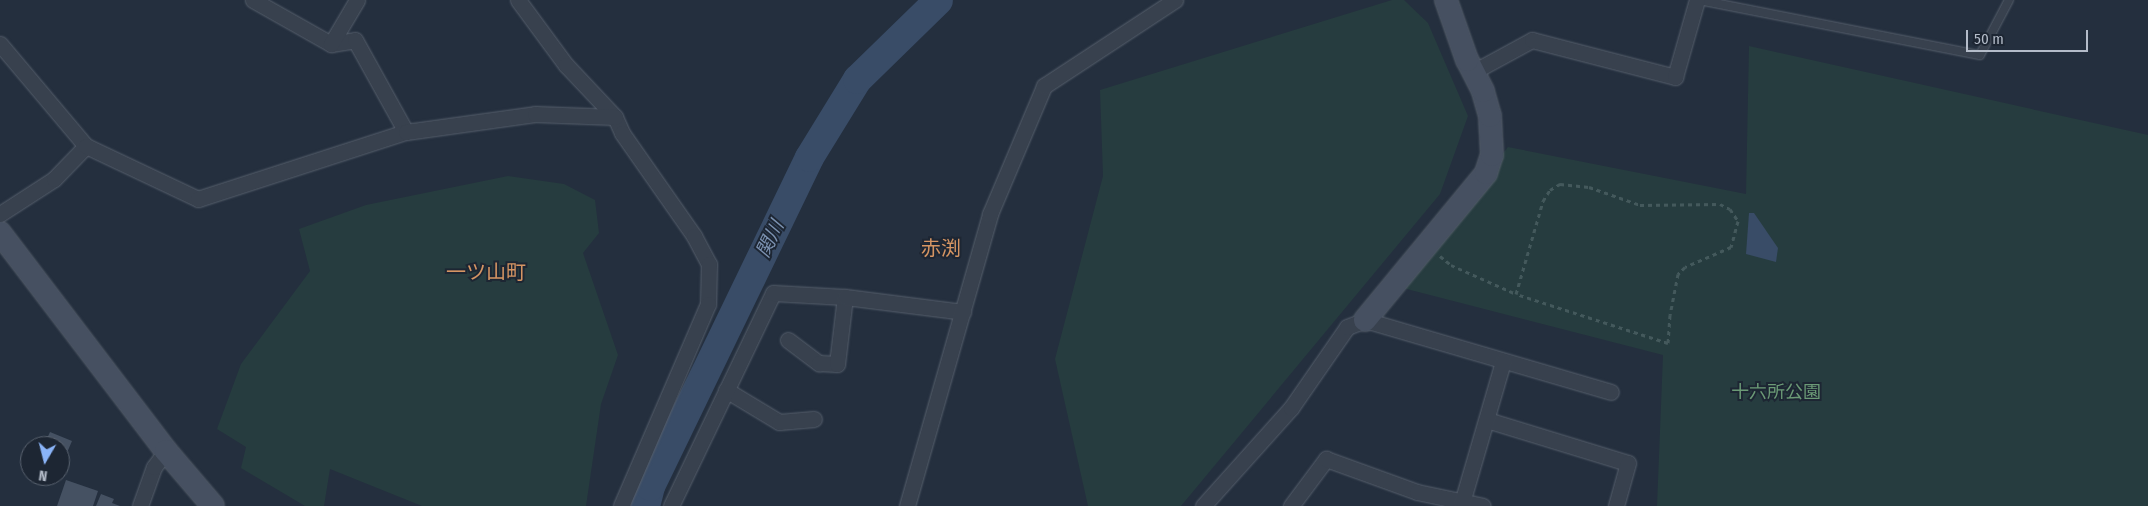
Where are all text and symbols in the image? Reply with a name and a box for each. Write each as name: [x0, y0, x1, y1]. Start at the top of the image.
scale bar: [1968, 20, 2090, 52]
text: 50 m: [1974, 30, 2004, 48]
water label: 関川: [751, 217, 789, 261]
district label: 赤渕: [921, 236, 961, 260]
district label: 一ツ山町: [446, 260, 526, 284]
park label: 十六所公園: [1731, 381, 1821, 403]
north arrow: [20, 436, 70, 486]
text: N: [38, 466, 48, 484]

